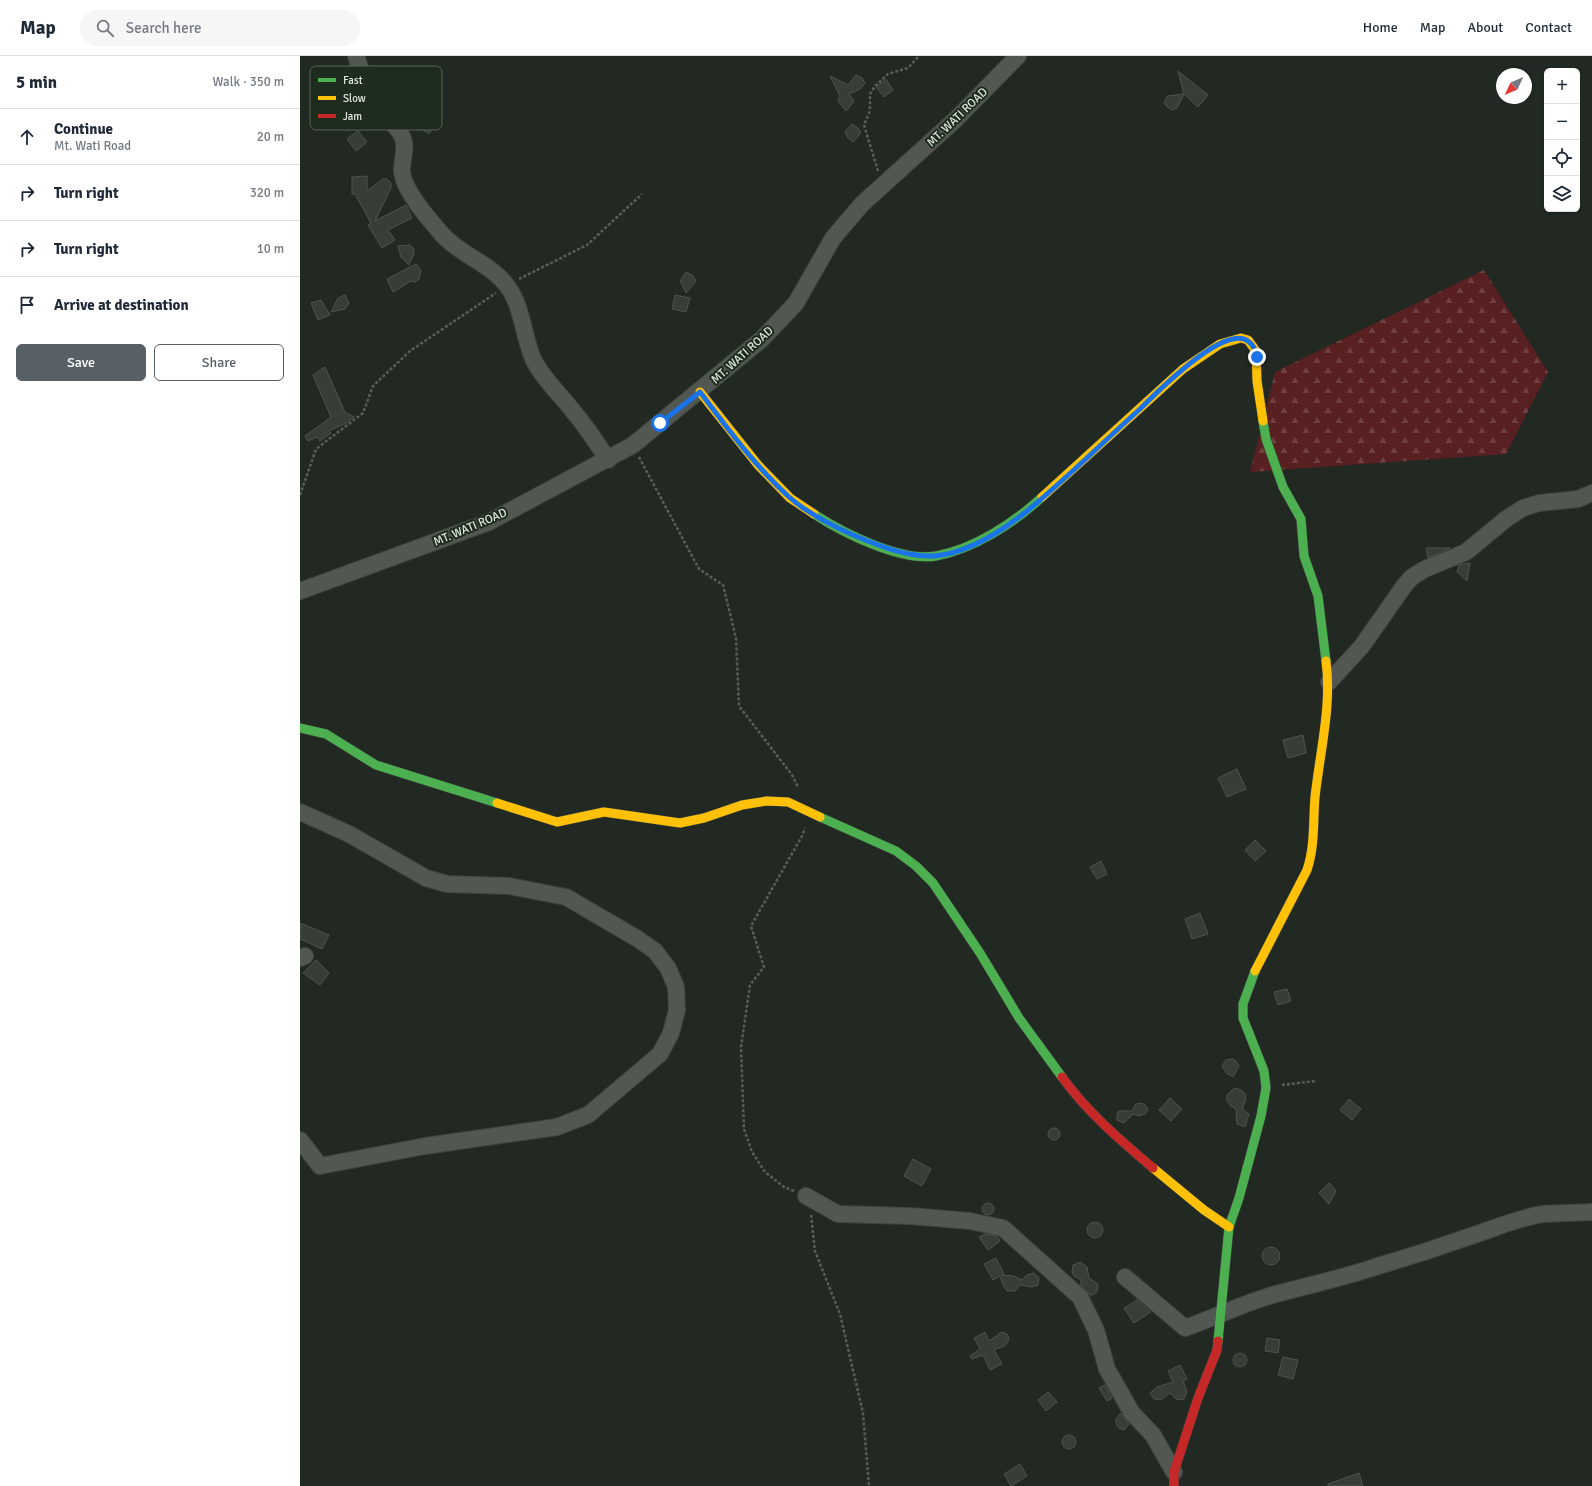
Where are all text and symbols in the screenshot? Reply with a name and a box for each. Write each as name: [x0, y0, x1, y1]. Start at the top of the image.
search box: [80, 10, 360, 46]
text: Map: [20, 16, 56, 40]
icon: search: [94, 17, 116, 39]
text: Search here: [126, 19, 201, 37]
text: Home: [1363, 19, 1398, 36]
text: Map: [1420, 19, 1445, 36]
text: About: [1467, 19, 1503, 36]
text: Contact: [1525, 19, 1572, 36]
legend: [310, 66, 442, 130]
north arrow: [1496, 68, 1532, 104]
map controls: [1544, 68, 1580, 212]
button: +: [1544, 68, 1580, 104]
text: 5 min: [16, 72, 57, 93]
text: Walk · 350 m: [213, 74, 284, 90]
text: Fast: [343, 74, 363, 87]
street label: MT. WATI ROAD: [924, 85, 991, 150]
text: Slow: [343, 92, 366, 105]
button: −: [1544, 104, 1580, 140]
text: Jam: [343, 110, 362, 123]
text: Continue: [54, 120, 113, 138]
icon: ahead: [16, 126, 38, 148]
text: 20 m: [257, 129, 284, 145]
text: Mt. Wati Road: [54, 138, 131, 154]
button: locate: [1544, 140, 1580, 176]
button: layers: [1544, 176, 1580, 212]
icon: right: [16, 182, 38, 204]
text: Turn right: [54, 184, 119, 202]
text: 320 m: [250, 185, 284, 201]
icon: right: [16, 238, 38, 260]
text: Turn right: [54, 240, 119, 258]
text: 10 m: [257, 241, 284, 257]
icon: arrive: [16, 294, 38, 316]
text: Arrive at destination: [54, 296, 189, 314]
street label: MT. WATI ROAD: [708, 323, 777, 387]
button: Save: [16, 344, 146, 381]
button: Share: [154, 344, 284, 381]
route end: [1248, 348, 1266, 366]
route start: [651, 414, 669, 432]
street label: MT. WATI ROAD: [431, 505, 510, 550]

